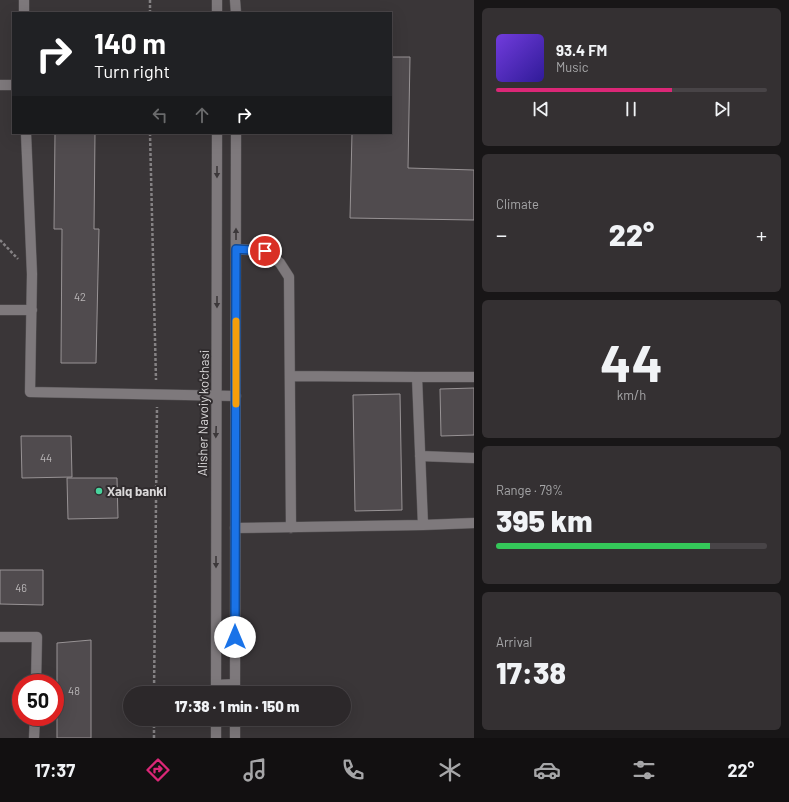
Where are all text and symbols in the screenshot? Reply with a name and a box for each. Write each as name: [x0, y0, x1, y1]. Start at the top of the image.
text: 140 m: [94, 26, 166, 60]
icon: right: [28, 28, 80, 80]
text: 93.4 FM: [556, 41, 607, 59]
text: Music: [556, 59, 589, 75]
text: Turn right: [94, 60, 170, 82]
icon: previous: [530, 98, 552, 120]
icon: pause: [620, 98, 642, 120]
icon: next: [711, 98, 733, 120]
icon: left: [149, 104, 171, 126]
icon: ahead: [191, 104, 213, 126]
icon: right: [233, 104, 255, 126]
one-way arrow: [214, 166, 220, 179]
text: Climate: [496, 196, 539, 212]
text: 22°: [609, 216, 654, 252]
text: −: [496, 221, 507, 247]
text: +: [756, 221, 767, 247]
one-way arrow: [233, 227, 239, 240]
pin: [248, 234, 282, 268]
icon: arrive: [254, 240, 276, 262]
house number: 42: [74, 290, 86, 303]
one-way arrow: [214, 296, 220, 309]
text: 44: [600, 330, 663, 392]
street label: Alisher Navoiy ko'chasi: [194, 350, 212, 476]
text: km/h: [617, 387, 646, 403]
one-way arrow: [212, 426, 219, 438]
house number: 44: [40, 451, 52, 464]
text: Range · 79%: [496, 482, 563, 498]
place label: Xalq banki: [107, 483, 167, 499]
marker: Xalq banki: [94, 486, 104, 496]
text: 395 km: [496, 502, 592, 538]
one-way arrow: [213, 556, 219, 569]
house number: 46: [15, 581, 27, 594]
position arrow: [214, 616, 256, 658]
text: Arrival: [496, 634, 532, 650]
text: 17:38: [496, 654, 566, 690]
speed limit sign: 50: [12, 674, 64, 726]
house number: 48: [68, 684, 80, 697]
text: 17:38 · 1 min · 150 m: [175, 697, 299, 715]
icon: directions: [144, 756, 172, 784]
icon: music: [241, 756, 269, 784]
icon: phone: [339, 756, 367, 784]
icon: climate: [436, 756, 464, 784]
icon: car: [533, 756, 561, 784]
icon: filters: [630, 756, 658, 784]
text: 17:37: [35, 759, 75, 781]
text: 22°: [727, 759, 754, 781]

